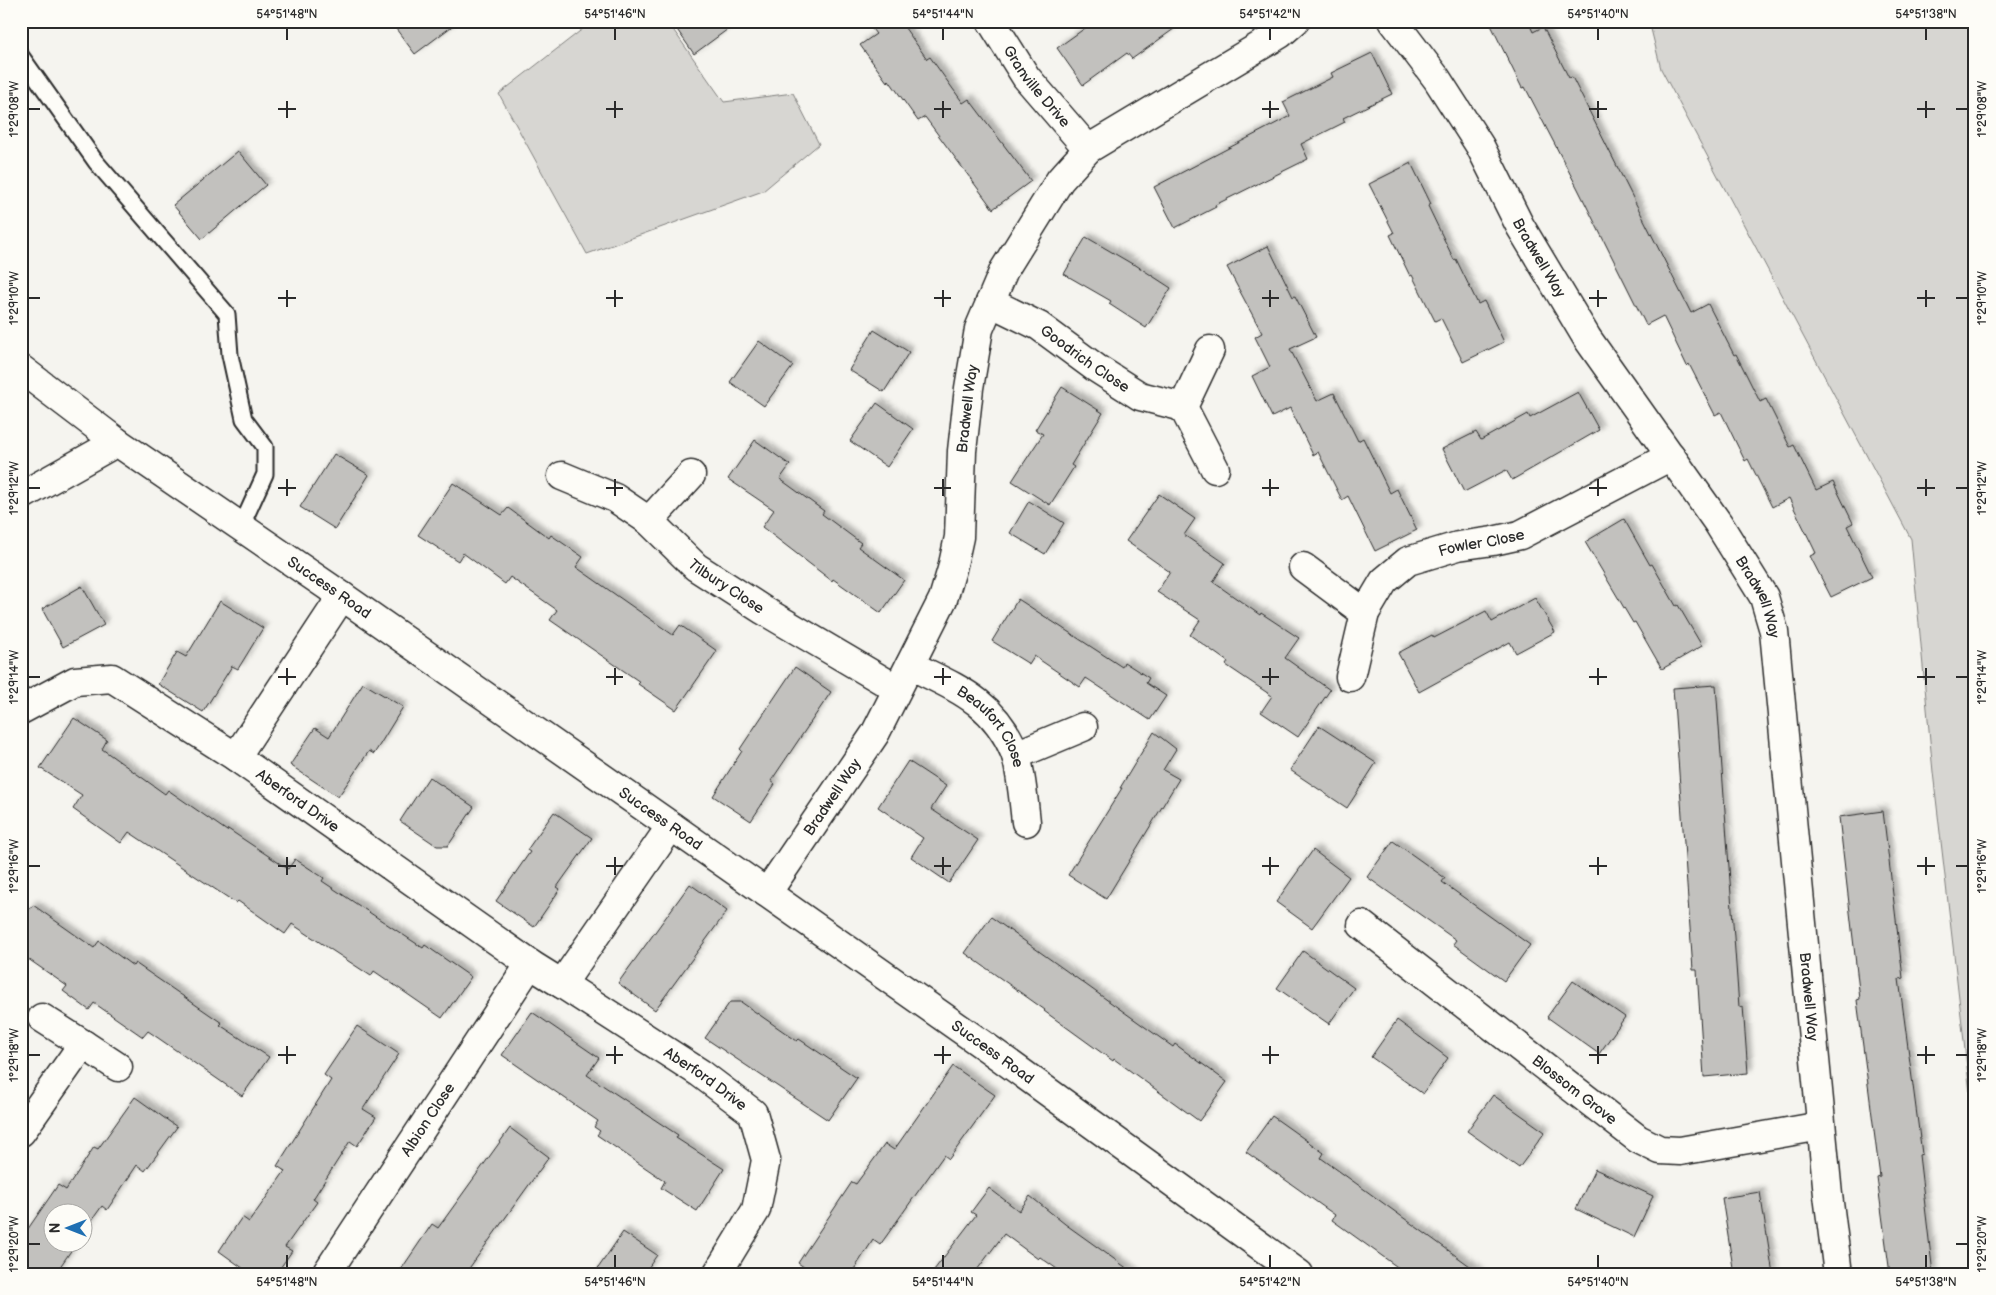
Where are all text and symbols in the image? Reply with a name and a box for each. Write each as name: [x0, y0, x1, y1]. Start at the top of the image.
text: 54°51'48"N: [256, 7, 318, 22]
text: 54°51'46"N: [584, 7, 646, 22]
text: 54°51'44"N: [912, 7, 974, 22]
text: 54°51'42"N: [1239, 7, 1301, 22]
text: 54°51'40"N: [1567, 7, 1629, 22]
text: 54°51'38"N: [1895, 7, 1957, 22]
street label: Granville Drive: [999, 42, 1074, 132]
text: 1°29'08"W: [7, 81, 22, 137]
text: 1°29'08"W: [1975, 81, 1990, 137]
street label: Bradwell Way: [1508, 215, 1570, 301]
text: 1°29'10"W: [7, 271, 22, 325]
text: 1°29'10"W: [1975, 271, 1990, 325]
street label: Goodrich Close: [1036, 321, 1133, 397]
street label: Bradwell Way: [953, 363, 983, 454]
text: 1°29'12"W: [7, 461, 22, 515]
text: 1°29'12"W: [1975, 461, 1990, 515]
street label: Fowler Close: [1436, 525, 1526, 561]
street label: Success Road: [284, 552, 375, 623]
street label: Bradwell Way: [1731, 553, 1784, 639]
street label: Tilbury Close: [684, 555, 768, 618]
text: 1°29'14"W: [7, 650, 22, 704]
text: 1°29'14"W: [1975, 650, 1990, 704]
street label: Beaufort Close: [953, 682, 1028, 770]
street label: Bradwell Way: [800, 755, 866, 840]
street label: Aberford Drive: [252, 765, 343, 837]
street label: Success Road: [615, 783, 706, 855]
text: 1°29'16"W: [7, 839, 22, 893]
text: 1°29'16"W: [1975, 839, 1990, 893]
street label: Bradwell Way: [1795, 952, 1822, 1042]
street label: Success Road: [947, 1016, 1038, 1089]
text: 1°29'18"W: [7, 1028, 22, 1082]
text: 1°29'18"W: [1975, 1028, 1990, 1082]
street label: Aberford Drive: [660, 1043, 751, 1115]
street label: Blossom Grove: [1528, 1051, 1621, 1129]
street label: Albion Close: [397, 1079, 459, 1160]
north arrow: [42, 1202, 92, 1252]
text: 1°29'20"W: [7, 1216, 22, 1272]
text: 1°29'20"W: [1975, 1216, 1990, 1272]
text: N: [47, 1223, 64, 1233]
text: 54°51'48"N: [256, 1275, 318, 1290]
text: 54°51'46"N: [584, 1275, 646, 1290]
text: 54°51'44"N: [912, 1275, 974, 1290]
text: 54°51'42"N: [1239, 1275, 1301, 1290]
text: 54°51'40"N: [1567, 1275, 1629, 1290]
text: 54°51'38"N: [1895, 1275, 1957, 1290]

